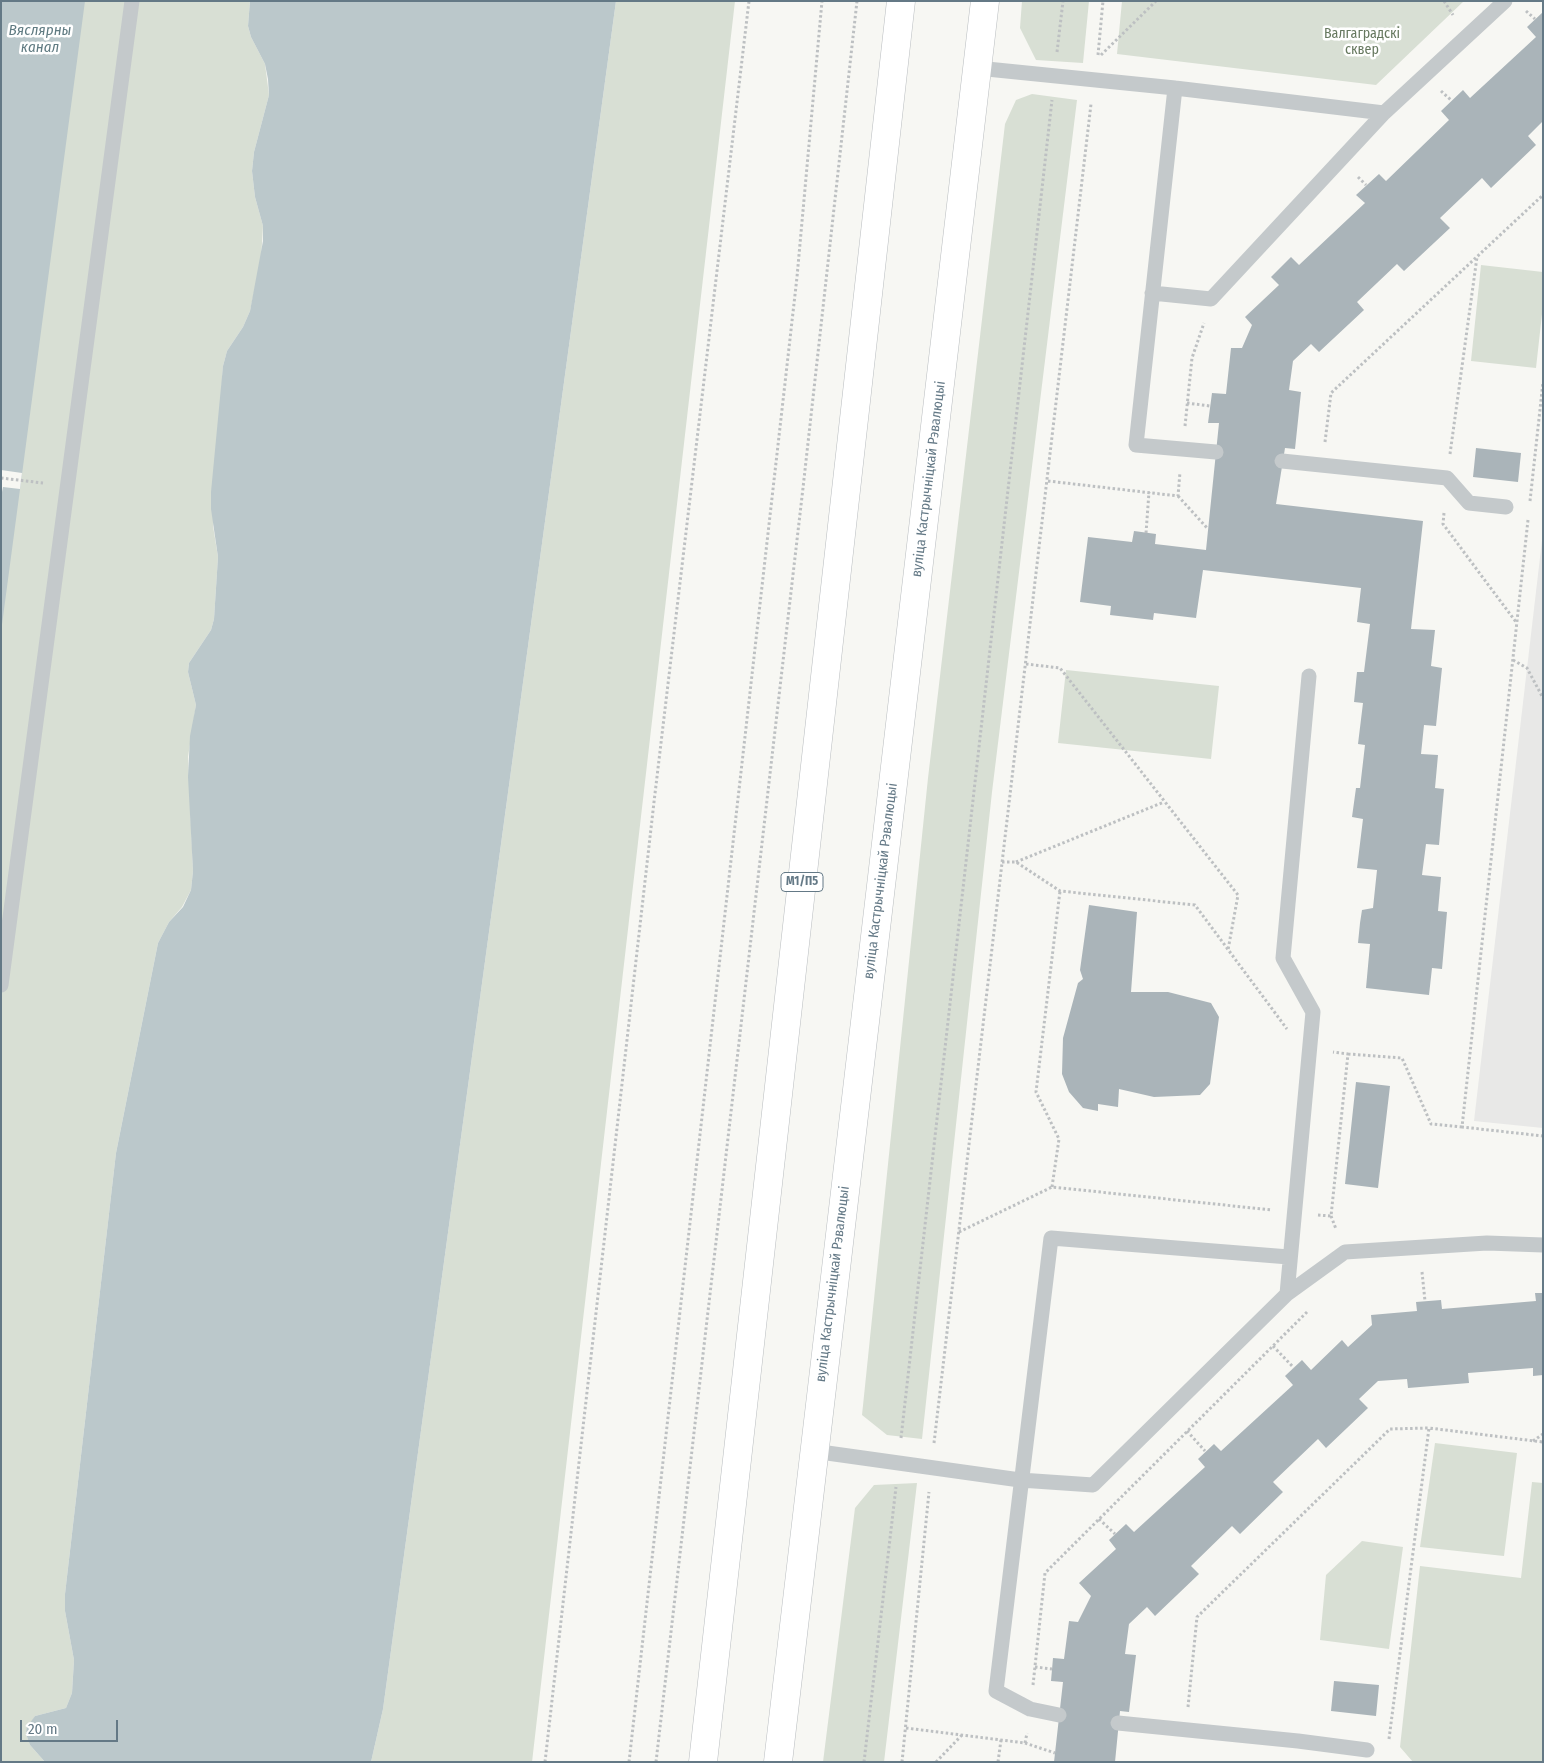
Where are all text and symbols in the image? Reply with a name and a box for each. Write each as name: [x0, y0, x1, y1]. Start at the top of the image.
water label: Вяслярны канал: [9, 22, 71, 57]
park label: Валгаградскі сквер: [1324, 26, 1400, 58]
street label: вуліца Кастрычніцкай Рэвалюцыі: [909, 380, 949, 578]
street label: вуліца Кастрычніцкай Рэвалюцыі: [861, 782, 901, 980]
road number: М1/П5: [781, 872, 823, 892]
street label: вуліца Кастрычніцкай Рэвалюцыі: [813, 1185, 853, 1383]
scale bar: [22, 1710, 120, 1742]
text: 20 m: [28, 1720, 58, 1738]

